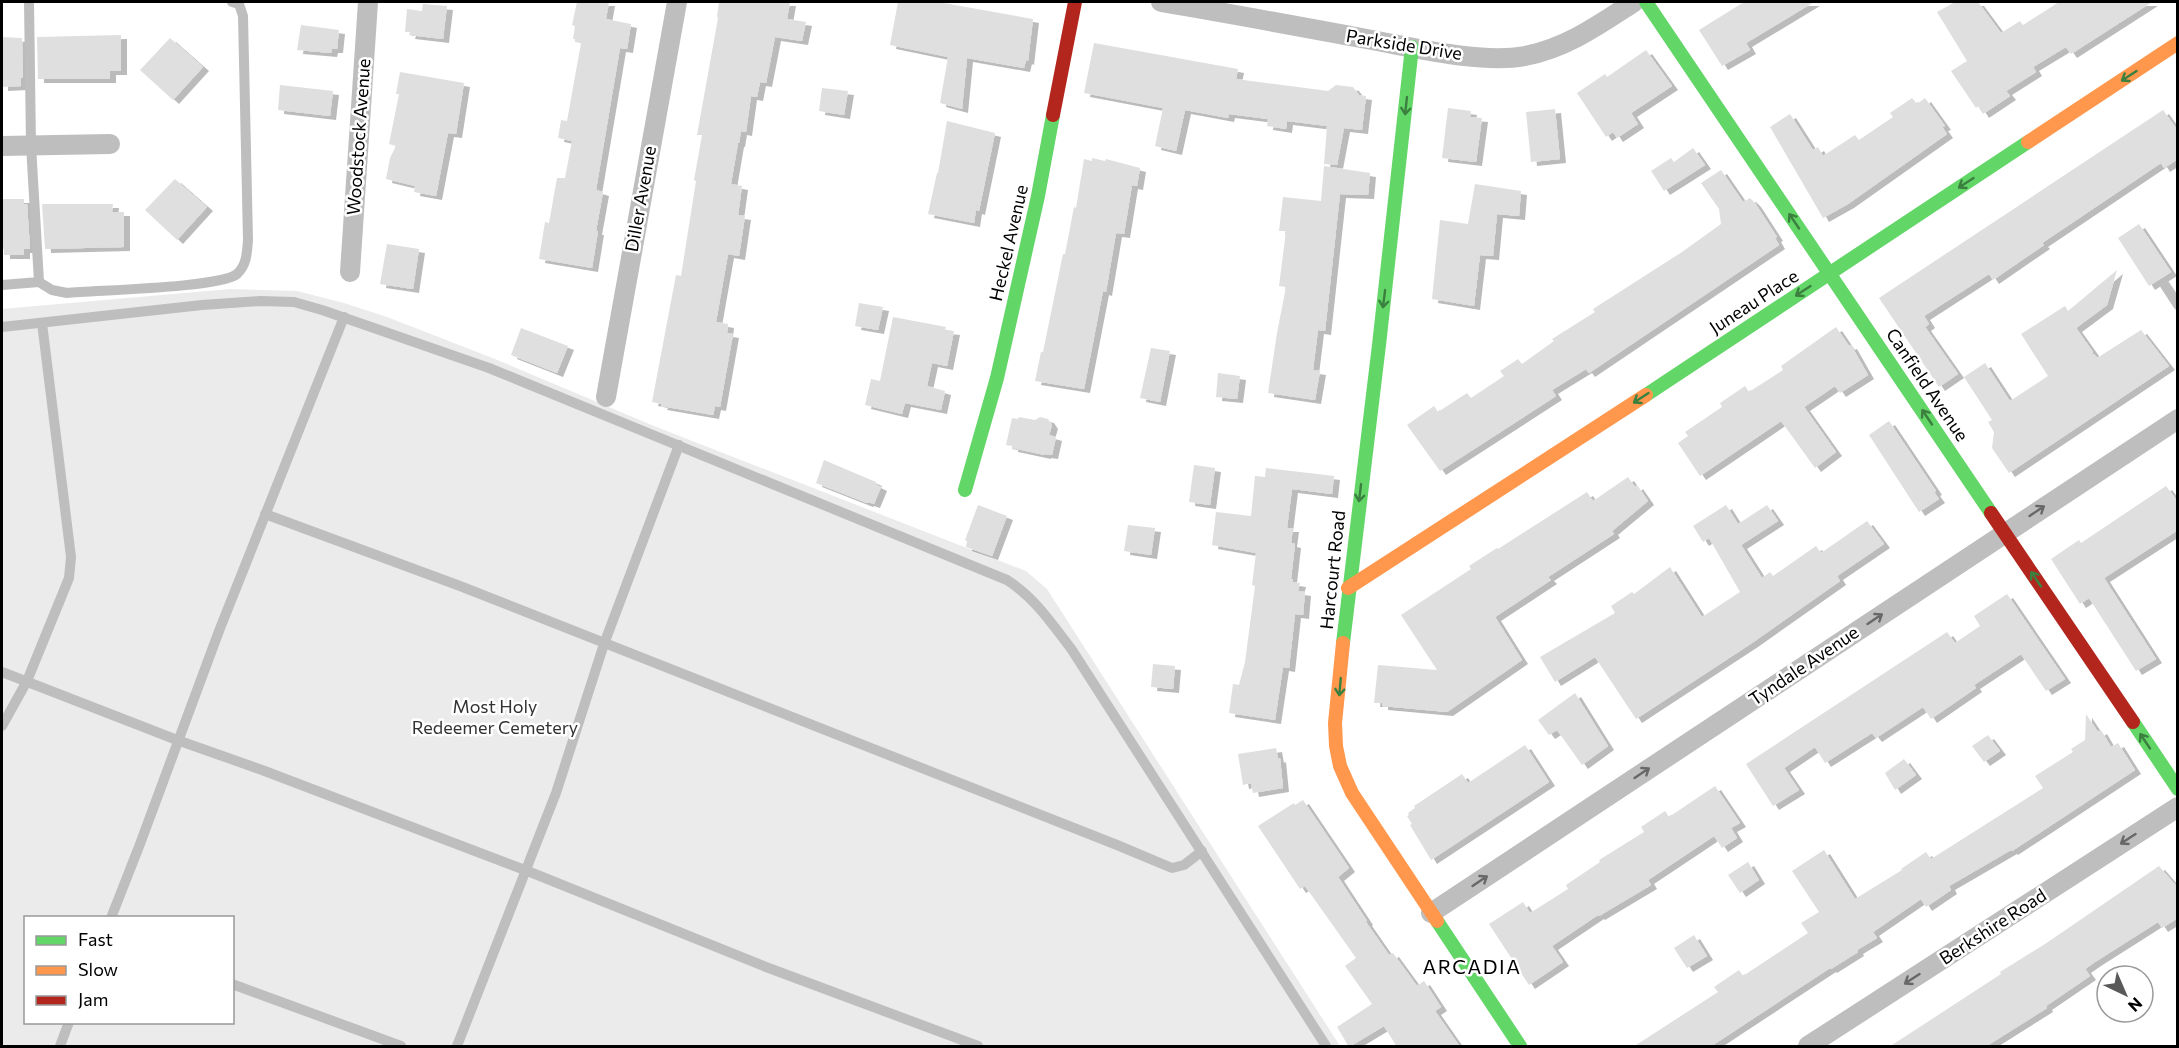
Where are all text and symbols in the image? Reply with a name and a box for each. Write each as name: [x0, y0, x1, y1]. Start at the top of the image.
street label: Parkside Drive: [1345, 24, 1464, 64]
street label: Woodstock Avenue: [342, 58, 374, 216]
one-way arrow: [2121, 70, 2137, 82]
one-way arrow: [1400, 95, 1411, 115]
street label: Diller Avenue: [620, 144, 660, 254]
one-way arrow: [1958, 178, 1975, 190]
street label: Heckel Avenue: [984, 182, 1032, 303]
one-way arrow: [1788, 213, 1800, 229]
street label: Juneau Place: [1705, 264, 1802, 338]
one-way arrow: [1796, 285, 1812, 297]
one-way arrow: [1378, 289, 1389, 309]
street label: Canfield Avenue: [1882, 324, 1974, 445]
one-way arrow: [1632, 392, 1649, 405]
one-way arrow: [1921, 410, 1933, 426]
one-way arrow: [1355, 483, 1366, 502]
one-way arrow: [2029, 505, 2046, 518]
street label: Harcourt Road: [1315, 509, 1349, 630]
one-way arrow: [2030, 571, 2042, 588]
one-way arrow: [1866, 613, 1883, 625]
street label: Tyndale Avenue: [1745, 620, 1862, 710]
one-way arrow: [1334, 676, 1345, 696]
park label: Most Holy Redeemer Cemetery: [412, 695, 578, 738]
one-way arrow: [2139, 733, 2151, 749]
one-way arrow: [1634, 767, 1651, 780]
one-way arrow: [2121, 833, 2137, 845]
one-way arrow: [1471, 875, 1488, 887]
street label: Berkshire Road: [1935, 883, 2050, 969]
legend: [24, 916, 234, 1024]
text: Fast: [78, 928, 113, 950]
district label: ARCADIA: [1422, 954, 1522, 978]
text: Slow: [78, 958, 118, 980]
north arrow: [2095, 964, 2155, 1024]
one-way arrow: [1904, 974, 1921, 986]
text: Jam: [78, 988, 108, 1010]
text: N: [2125, 994, 2147, 1016]

